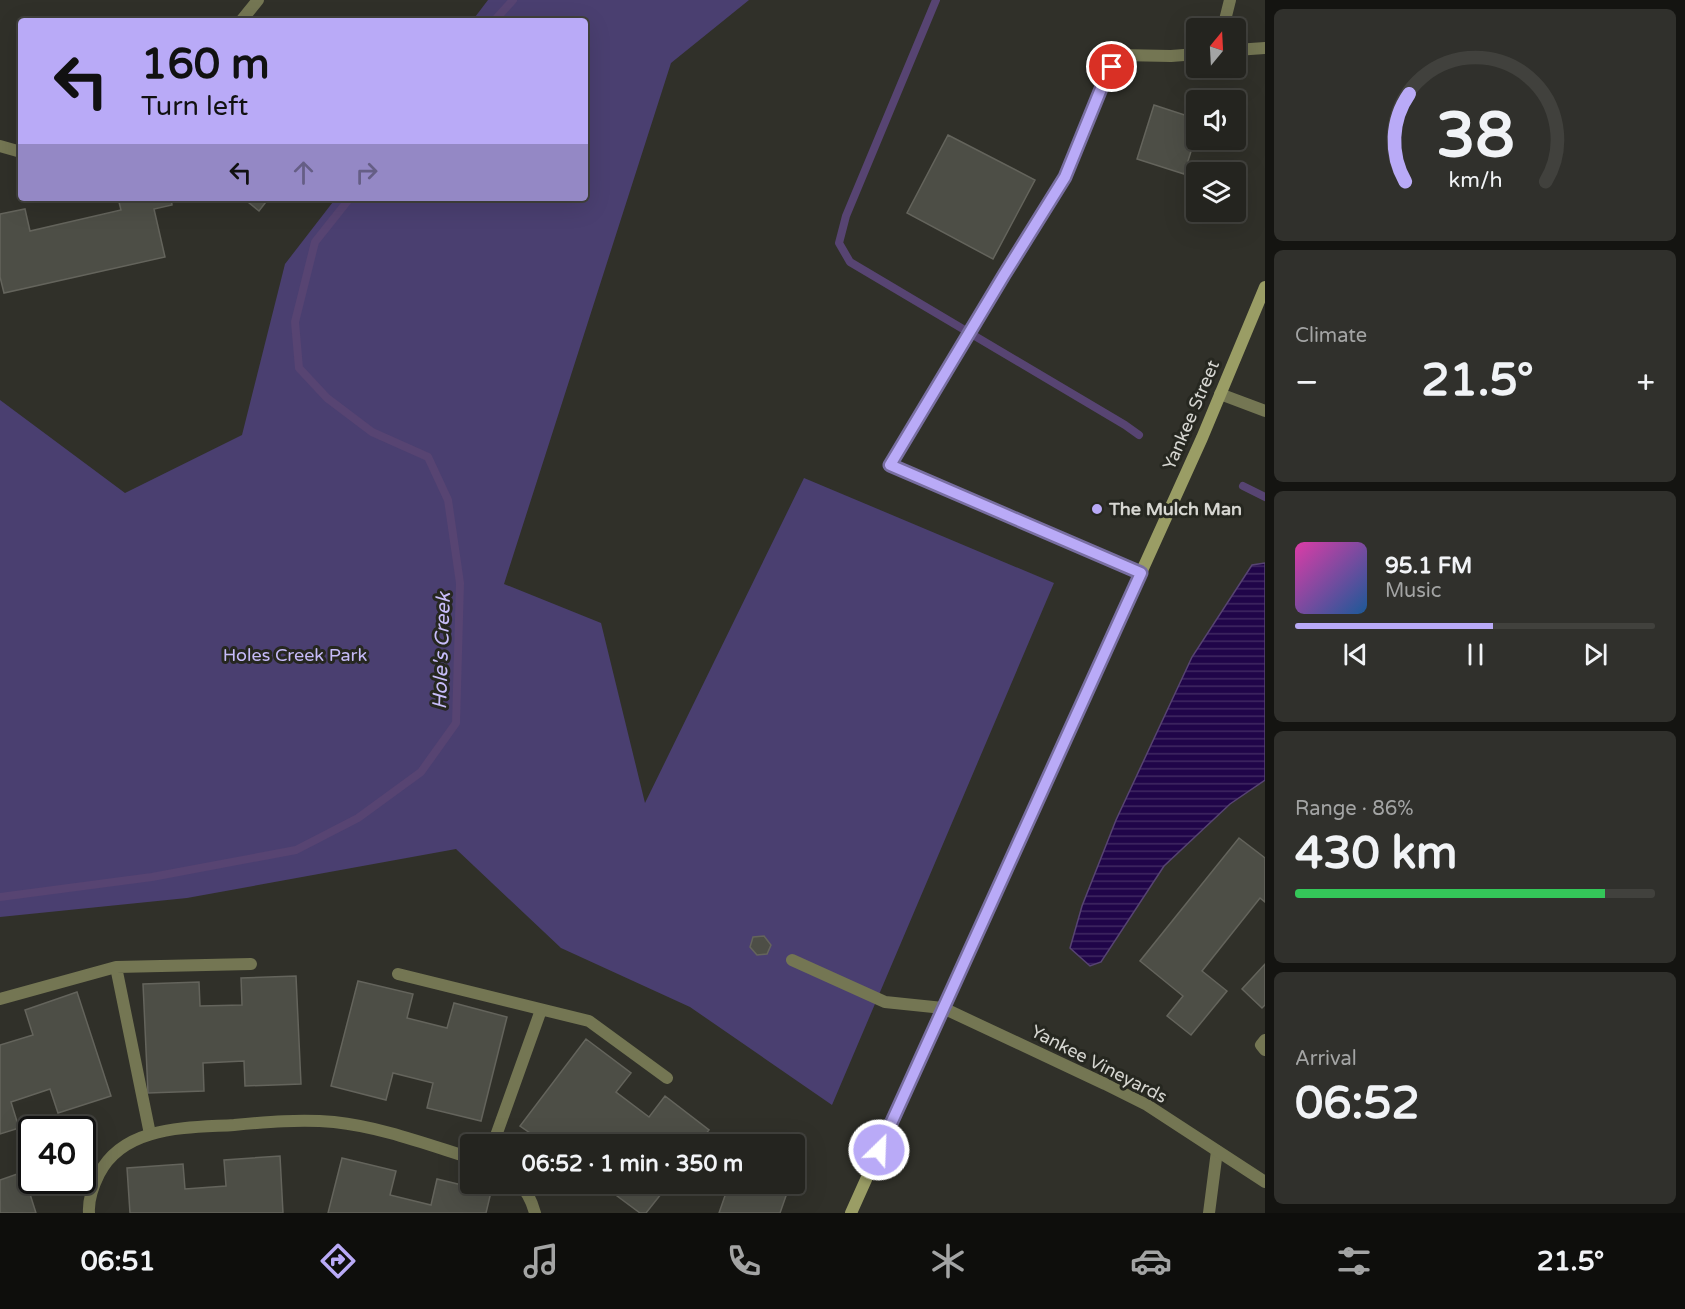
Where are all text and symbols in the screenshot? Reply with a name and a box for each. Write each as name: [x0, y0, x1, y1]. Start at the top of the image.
north arrow: [1186, 18, 1246, 78]
map controls: [1186, 18, 1246, 222]
text: 160 m: [141, 39, 270, 90]
pin: [1086, 41, 1137, 92]
icon: left: [42, 42, 120, 120]
icon: arrive: [1095, 50, 1128, 83]
text: Turn left: [141, 90, 248, 123]
button: sound: [1186, 90, 1246, 150]
text: 38: [1436, 99, 1514, 174]
icon: left: [224, 156, 257, 189]
icon: ahead: [287, 156, 320, 189]
icon: right: [350, 156, 383, 189]
button: layers: [1186, 162, 1246, 222]
text: km/h: [1448, 167, 1502, 193]
text: Climate: [1295, 324, 1367, 348]
text: 21.5°: [1421, 354, 1534, 408]
street label: Yankee Street: [1158, 357, 1224, 473]
text: −: [1295, 363, 1319, 402]
text: +: [1636, 363, 1655, 402]
place label: The Mulch Man: [1108, 498, 1242, 520]
marker: The Mulch Man: [1090, 502, 1104, 516]
text: 95.1 FM: [1385, 553, 1472, 579]
text: Music: [1385, 579, 1441, 603]
water label: Hole's Creek: [428, 590, 456, 710]
icon: previous: [1339, 638, 1372, 671]
icon: pause: [1459, 638, 1492, 671]
icon: next: [1579, 638, 1612, 671]
park label: Holes Creek Park: [223, 644, 367, 666]
text: Range · 86%: [1295, 797, 1414, 821]
text: 430 km: [1295, 827, 1457, 881]
street label: Yankee Vineyards: [1027, 1020, 1171, 1108]
text: Arrival: [1295, 1047, 1357, 1071]
text: 06:52: [1295, 1077, 1420, 1131]
speed limit sign: 40: [18, 1116, 96, 1194]
position arrow: [847, 1118, 911, 1182]
text: 06:52 · 1 min · 350 m: [522, 1151, 743, 1177]
icon: directions: [317, 1240, 359, 1282]
icon: music: [520, 1240, 562, 1282]
icon: phone: [723, 1240, 765, 1282]
icon: climate: [927, 1240, 969, 1282]
icon: car: [1130, 1240, 1172, 1282]
icon: filters: [1333, 1240, 1375, 1282]
text: 06:51: [81, 1245, 156, 1278]
text: 21.5°: [1537, 1245, 1604, 1278]

